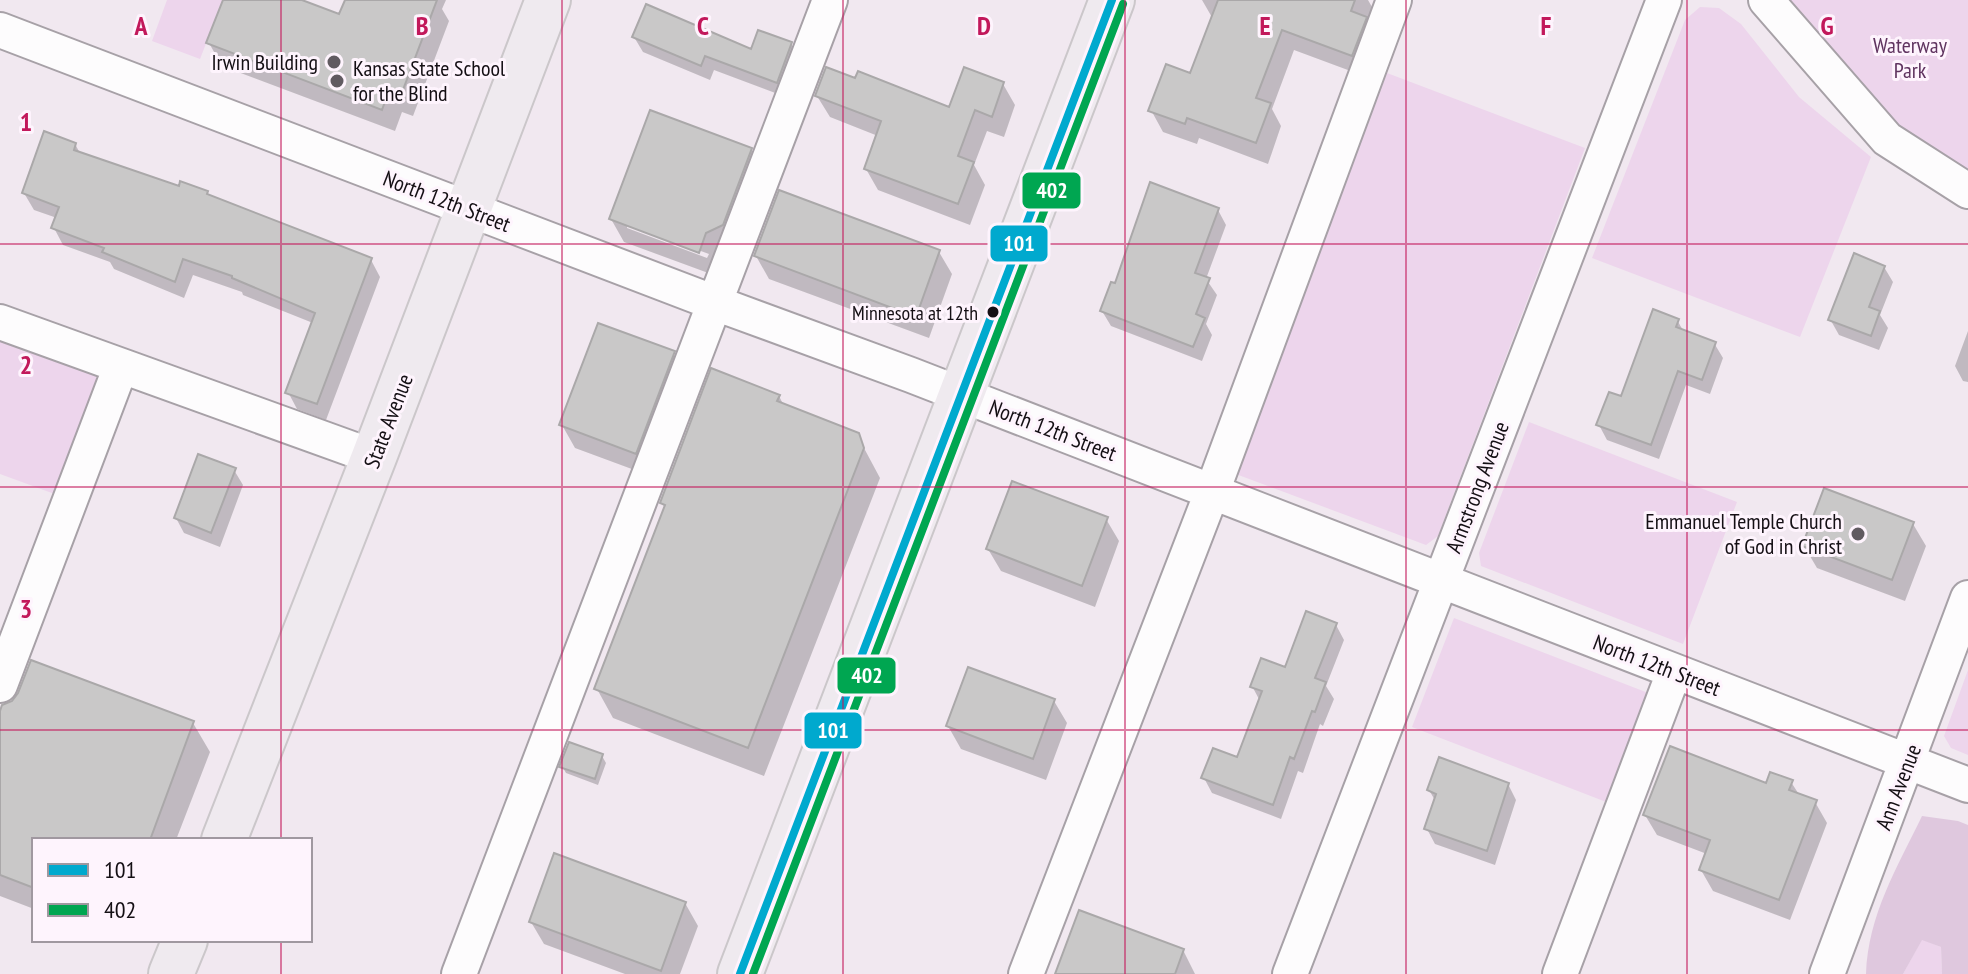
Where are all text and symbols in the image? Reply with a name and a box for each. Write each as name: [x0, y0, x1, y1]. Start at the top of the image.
text: A: [133, 9, 148, 42]
text: B: [416, 9, 429, 42]
text: C: [697, 9, 709, 42]
text: D: [977, 9, 991, 42]
text: E: [1259, 9, 1271, 42]
text: F: [1541, 9, 1552, 42]
text: G: [1820, 9, 1834, 42]
park label: Waterway Park: [1873, 31, 1948, 84]
place label: Irwin Building: [211, 48, 318, 76]
marker: Irwin Building: [325, 53, 343, 71]
place label: Kansas State School for the Blind: [353, 54, 506, 107]
marker: Kansas State School for the Blind: [328, 72, 346, 90]
text: 1: [20, 105, 32, 138]
street label: North 12th Street: [379, 164, 515, 238]
line badge: 402: [1021, 171, 1082, 210]
text: 402: [1036, 176, 1068, 204]
line badge: 101: [989, 224, 1049, 263]
text: 101: [1003, 229, 1035, 257]
place label: Minnesota at 12th: [852, 300, 978, 326]
marker: Minnesota at 12th: [985, 304, 1001, 320]
text: 2: [20, 348, 32, 381]
street label: State Avenue: [357, 370, 419, 472]
street label: North 12th Street: [985, 393, 1121, 467]
street label: Armstrong Avenue: [1439, 417, 1515, 557]
place label: Emmanuel Temple Church of God in Christ: [1645, 507, 1842, 560]
marker: Emmanuel Temple Church of God in Christ: [1849, 525, 1867, 543]
text: 3: [20, 592, 32, 625]
street label: North 12th Street: [1589, 628, 1725, 702]
line badge: 402: [836, 656, 897, 695]
text: 402: [851, 661, 883, 689]
line badge: 101: [803, 711, 863, 750]
text: 101: [817, 716, 849, 744]
street label: Ann Avenue: [1869, 740, 1927, 834]
legend: [32, 838, 312, 942]
text: 101: [104, 854, 136, 885]
text: 402: [104, 894, 136, 925]

